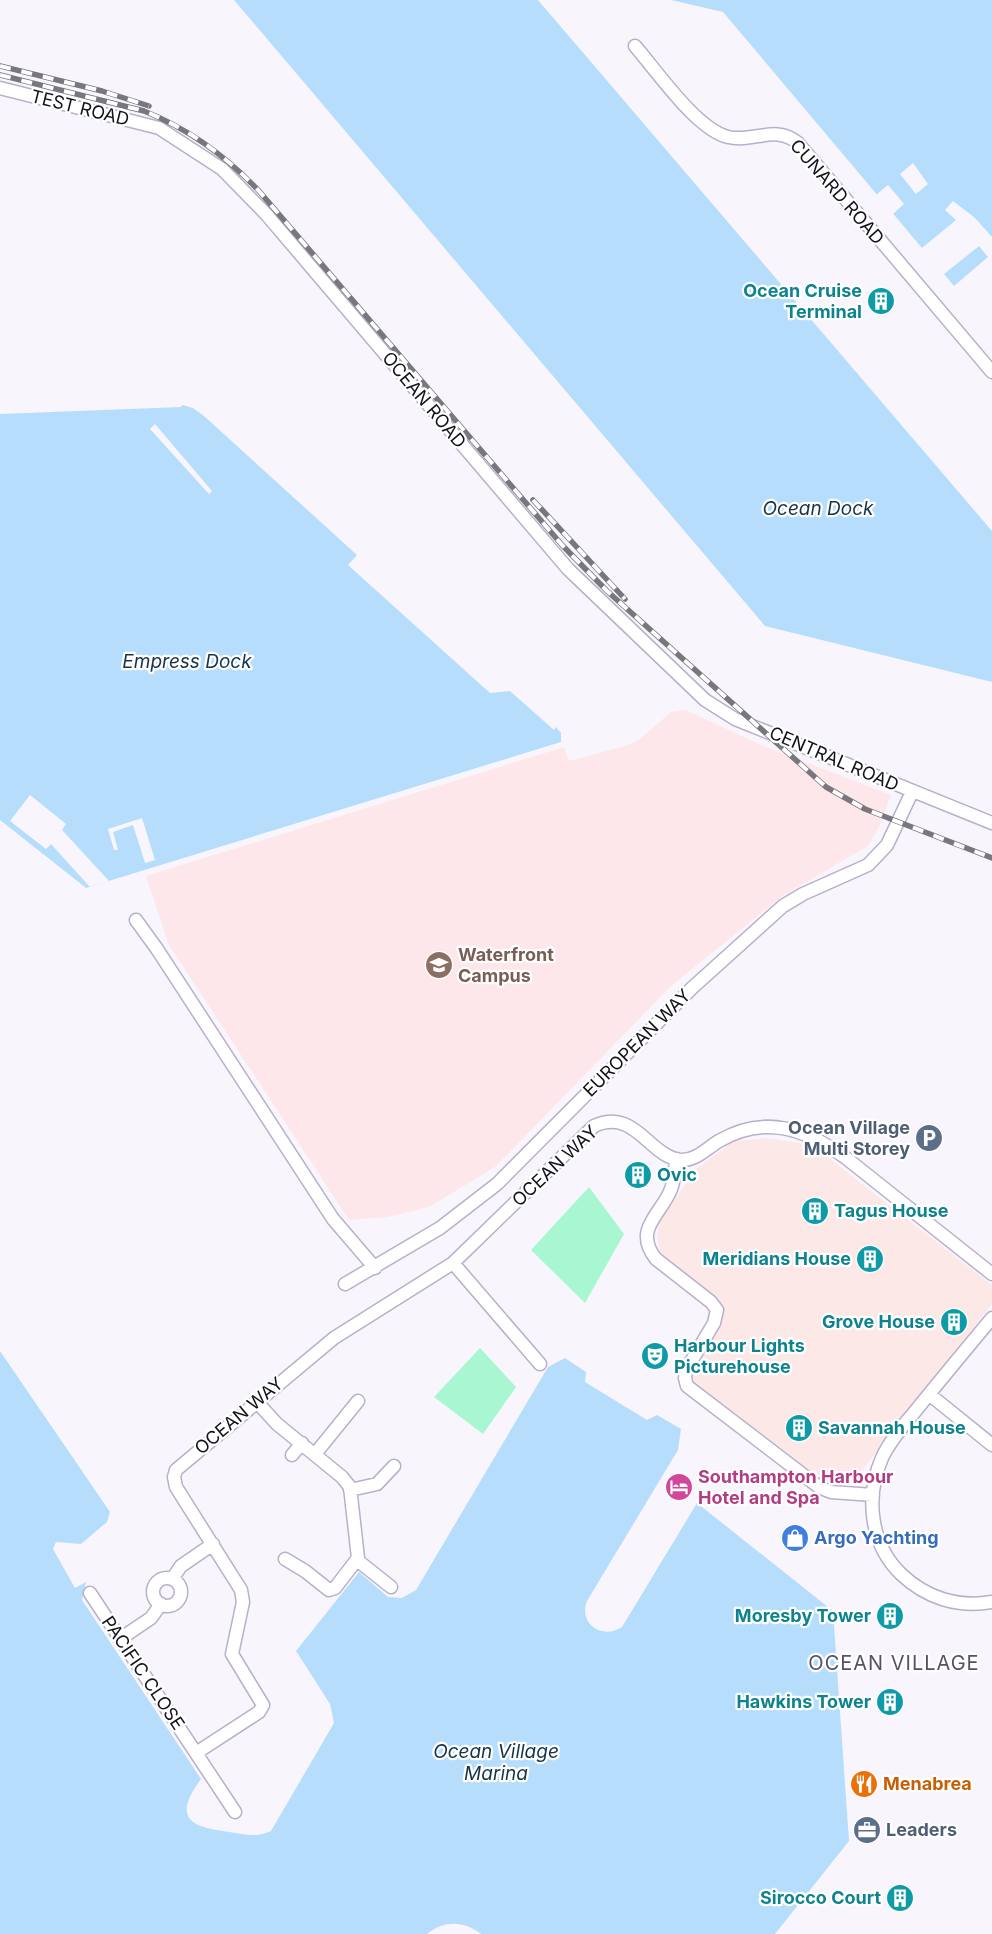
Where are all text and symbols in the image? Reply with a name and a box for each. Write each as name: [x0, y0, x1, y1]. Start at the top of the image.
street label: TEST ROAD: [29, 85, 132, 130]
street label: CUNARD ROAD: [786, 135, 889, 248]
place label: Ocean Cruise Terminal: [743, 280, 862, 322]
building icon: Ocean Cruise Terminal: [866, 286, 896, 316]
street label: OCEAN ROAD: [378, 347, 471, 452]
water label: Ocean Dock: [763, 497, 874, 520]
water label: Empress Dock: [122, 650, 252, 673]
street label: CENTRAL ROAD: [766, 722, 902, 795]
place label: Waterfront Campus: [458, 944, 554, 986]
school or university icon: Waterfront Campus: [424, 950, 454, 980]
street label: EUROPEAN WAY: [579, 985, 695, 1101]
place label: Ocean Village Multi Storey: [788, 1117, 910, 1159]
street label: OCEAN WAY: [508, 1121, 602, 1210]
parking icon: Ocean Village Multi Storey: [914, 1123, 944, 1153]
building icon: Ovic: [623, 1160, 653, 1190]
place label: Ovic: [657, 1164, 697, 1185]
building icon: Tagus House: [800, 1196, 830, 1226]
place label: Tagus House: [834, 1200, 949, 1221]
building icon: Meridians House: [855, 1244, 885, 1274]
place label: Meridians House: [702, 1248, 851, 1269]
building icon: Grove House: [939, 1307, 969, 1337]
place label: Grove House: [822, 1311, 935, 1332]
place label: Harbour Lights Picturehouse: [674, 1335, 805, 1377]
theatre icon: Harbour Lights Picturehouse: [640, 1341, 670, 1371]
street label: OCEAN WAY: [190, 1373, 287, 1459]
building icon: Savannah House: [784, 1413, 814, 1443]
place label: Savannah House: [818, 1417, 966, 1438]
place label: Southampton Harbour Hotel and Spa: [698, 1466, 893, 1508]
hotel icon: Southampton Harbour Hotel and Spa: [664, 1472, 694, 1502]
shop icon: Argo Yachting: [780, 1523, 810, 1553]
place label: Argo Yachting: [814, 1527, 939, 1548]
building icon: Moresby Tower: [875, 1601, 905, 1631]
place label: Moresby Tower: [735, 1605, 871, 1626]
street label: PACIFIC CLOSE: [98, 1612, 189, 1734]
district label: OCEAN VILLAGE: [808, 1651, 980, 1675]
building icon: Hawkins Tower: [875, 1687, 905, 1717]
place label: Hawkins Tower: [736, 1691, 871, 1712]
water label: Ocean Village Marina: [433, 1740, 559, 1785]
restaurant icon: Menabrea: [849, 1769, 879, 1799]
place label: Menabrea: [883, 1773, 972, 1794]
office icon: Leaders: [852, 1815, 882, 1845]
place label: Leaders: [886, 1819, 957, 1840]
building icon: Sirocco Court: [885, 1883, 915, 1913]
place label: Sirocco Court: [760, 1887, 881, 1908]

